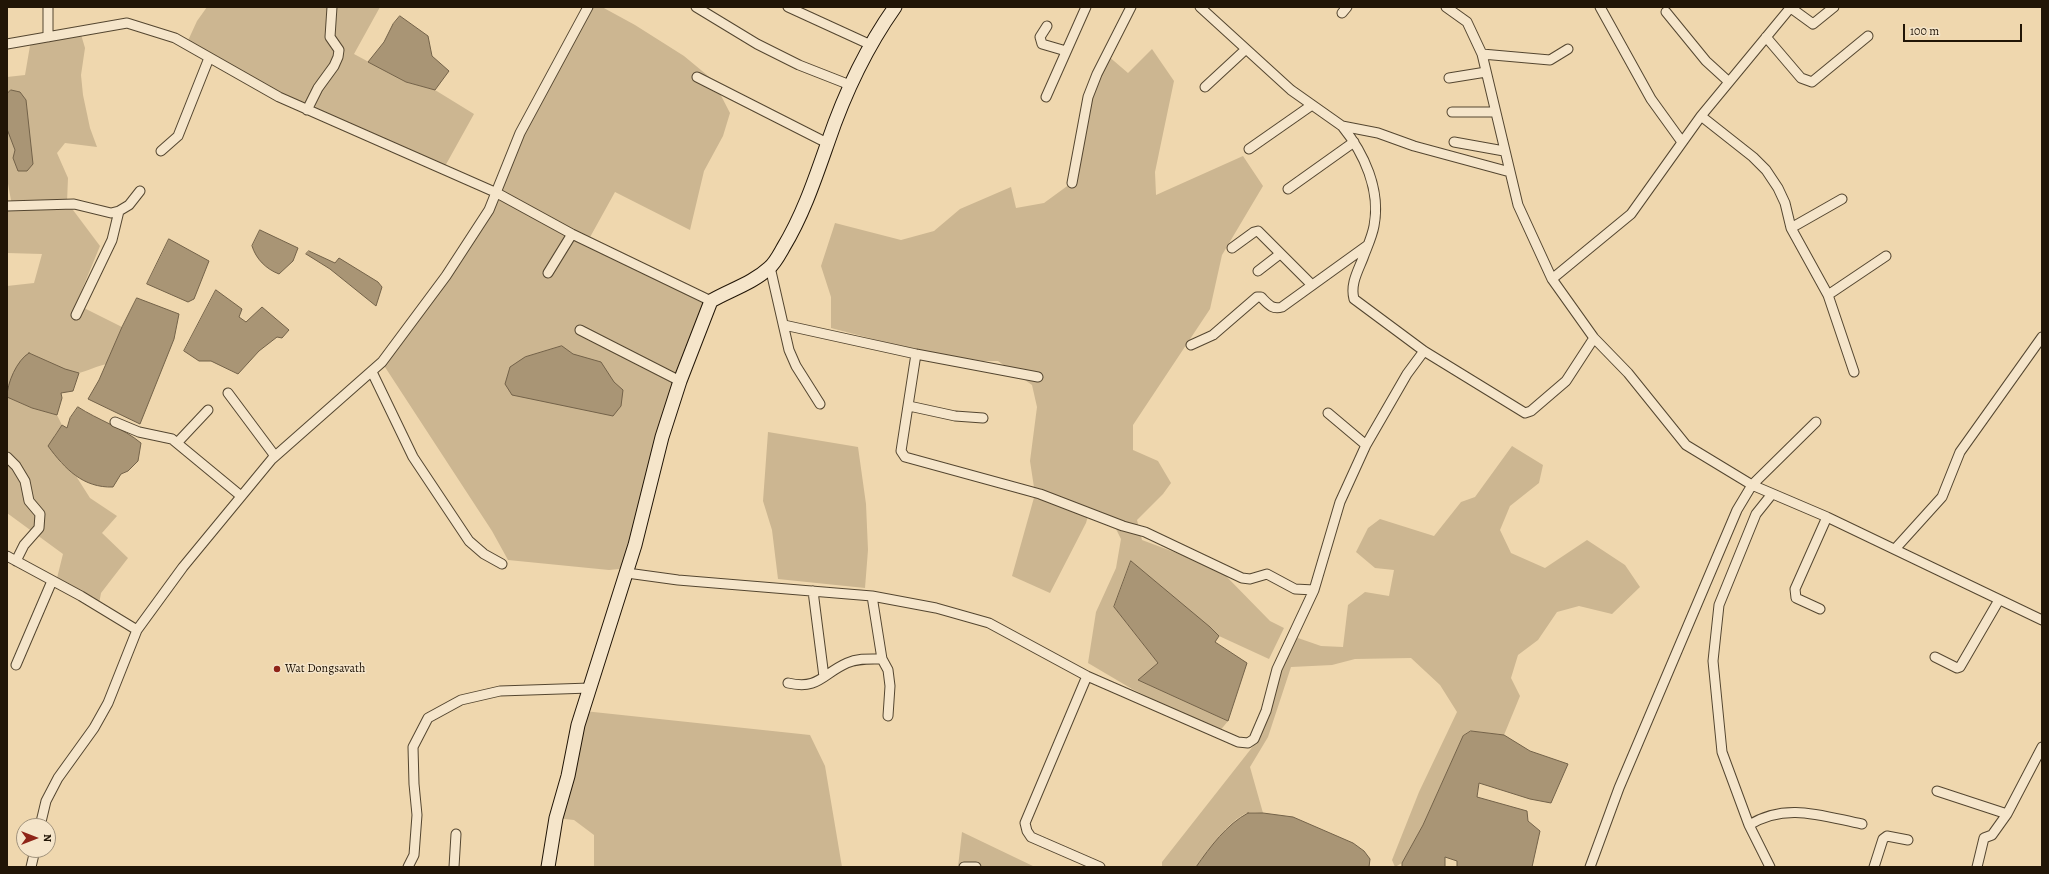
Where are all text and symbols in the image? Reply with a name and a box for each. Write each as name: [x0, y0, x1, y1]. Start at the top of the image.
scale bar: [1905, 16, 2024, 42]
text: 100 m: [1910, 23, 1939, 39]
place label: Wat Dongsavath: [285, 662, 365, 676]
marker: Wat Dongsavath: [272, 664, 282, 674]
north arrow: [16, 818, 56, 858]
text: N: [40, 834, 55, 842]

